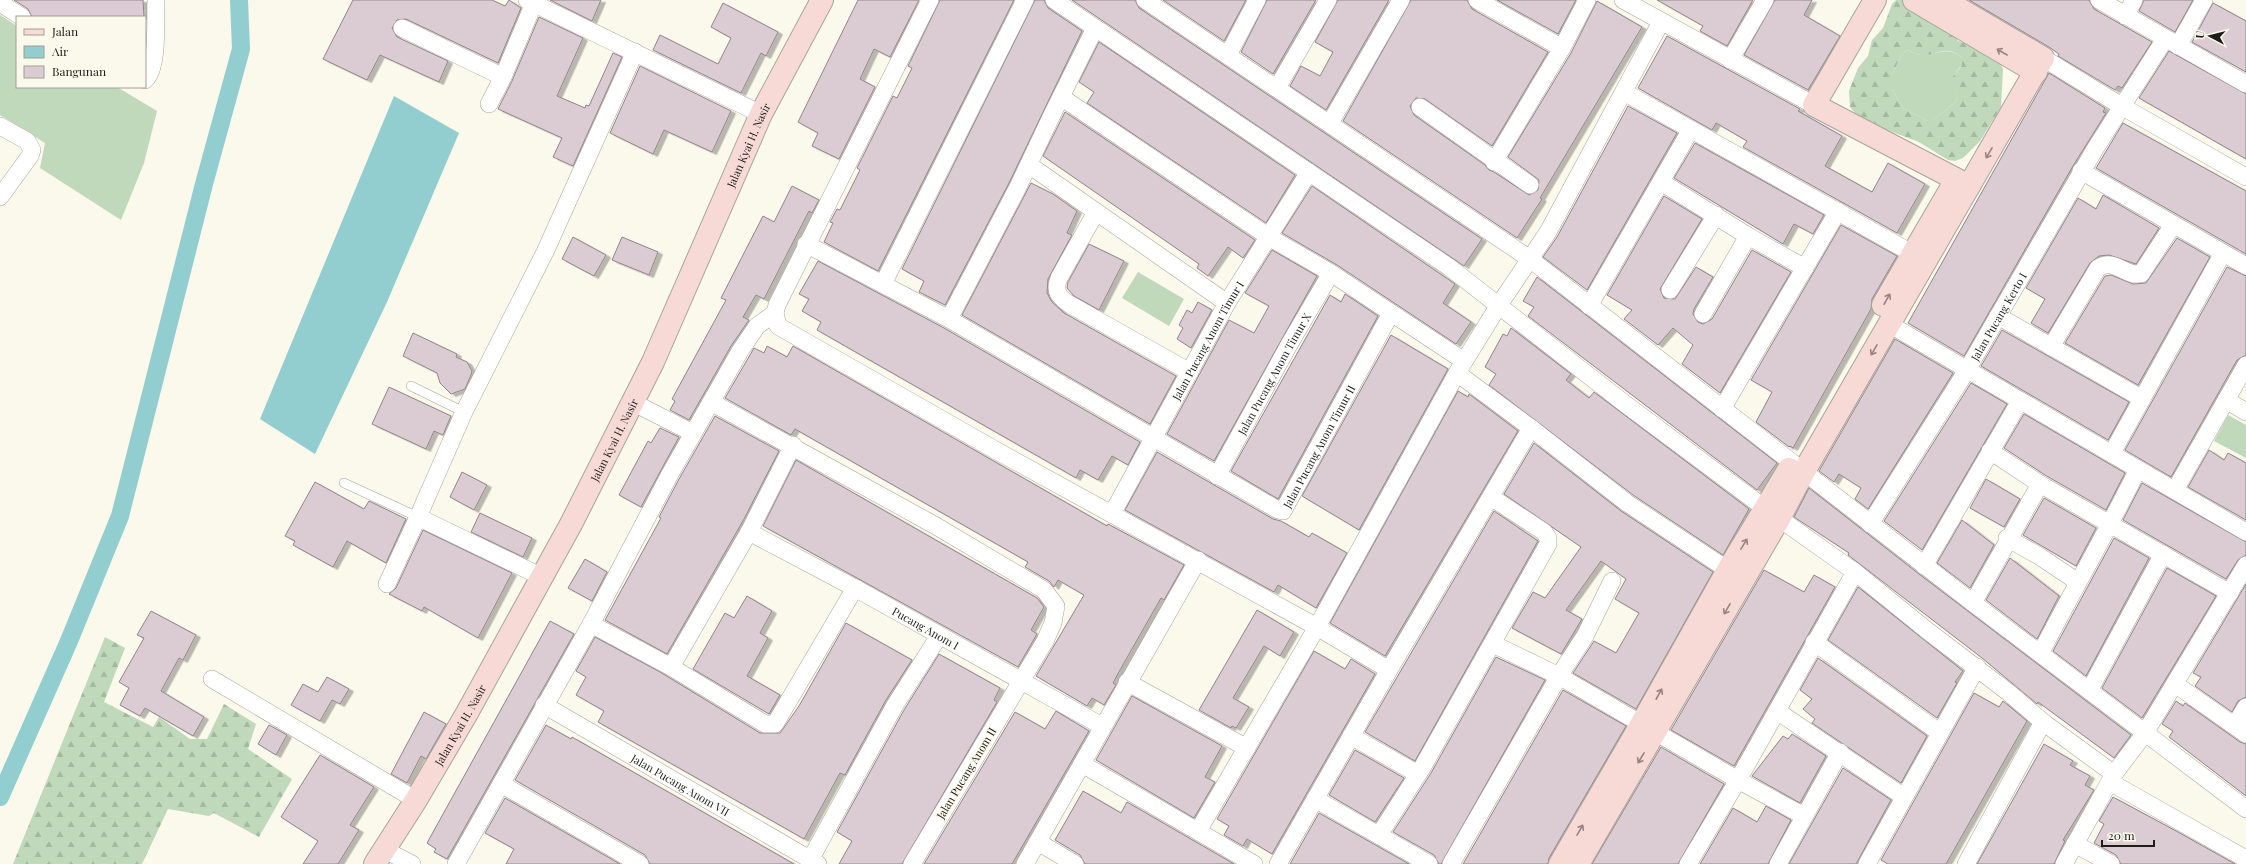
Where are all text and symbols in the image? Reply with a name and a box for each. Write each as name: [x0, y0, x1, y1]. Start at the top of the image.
legend: [16, 16, 146, 88]
north arrow: [2190, 16, 2230, 56]
text: Jalan: [51, 23, 78, 39]
text: U: [2192, 30, 2208, 39]
text: Air: [51, 43, 69, 59]
one-way arrow: [1996, 47, 2008, 55]
text: Bangunan: [52, 63, 106, 79]
street label: Jalan Kyai H. Nasir: [722, 100, 773, 190]
one-way arrow: [1984, 147, 1992, 159]
street label: Jalan Pucang Kerto I: [1966, 269, 2030, 364]
street label: Jalan Pucang Anom Timur I: [1168, 278, 1247, 404]
one-way arrow: [1883, 293, 1891, 305]
street label: Jalan Pucang Anom Timur X: [1233, 310, 1314, 438]
one-way arrow: [1869, 344, 1877, 356]
street label: Jalan Pucang Anom Timur II: [1278, 382, 1358, 511]
street label: Jalan Kyai H. Nasir: [586, 396, 641, 485]
one-way arrow: [1740, 539, 1748, 550]
one-way arrow: [1722, 602, 1730, 614]
street label: Pucang Anom I: [890, 603, 962, 652]
street label: Jalan Kyai H. Nasir: [430, 682, 489, 769]
one-way arrow: [1656, 688, 1663, 700]
street label: Jalan Pucang Anom II: [932, 724, 999, 823]
street label: Jalan Pucang Anom VII: [628, 749, 733, 819]
one-way arrow: [1637, 752, 1645, 763]
scale bar: [2102, 822, 2154, 848]
one-way arrow: [1576, 824, 1584, 836]
text: 20 m: [2108, 827, 2135, 843]

